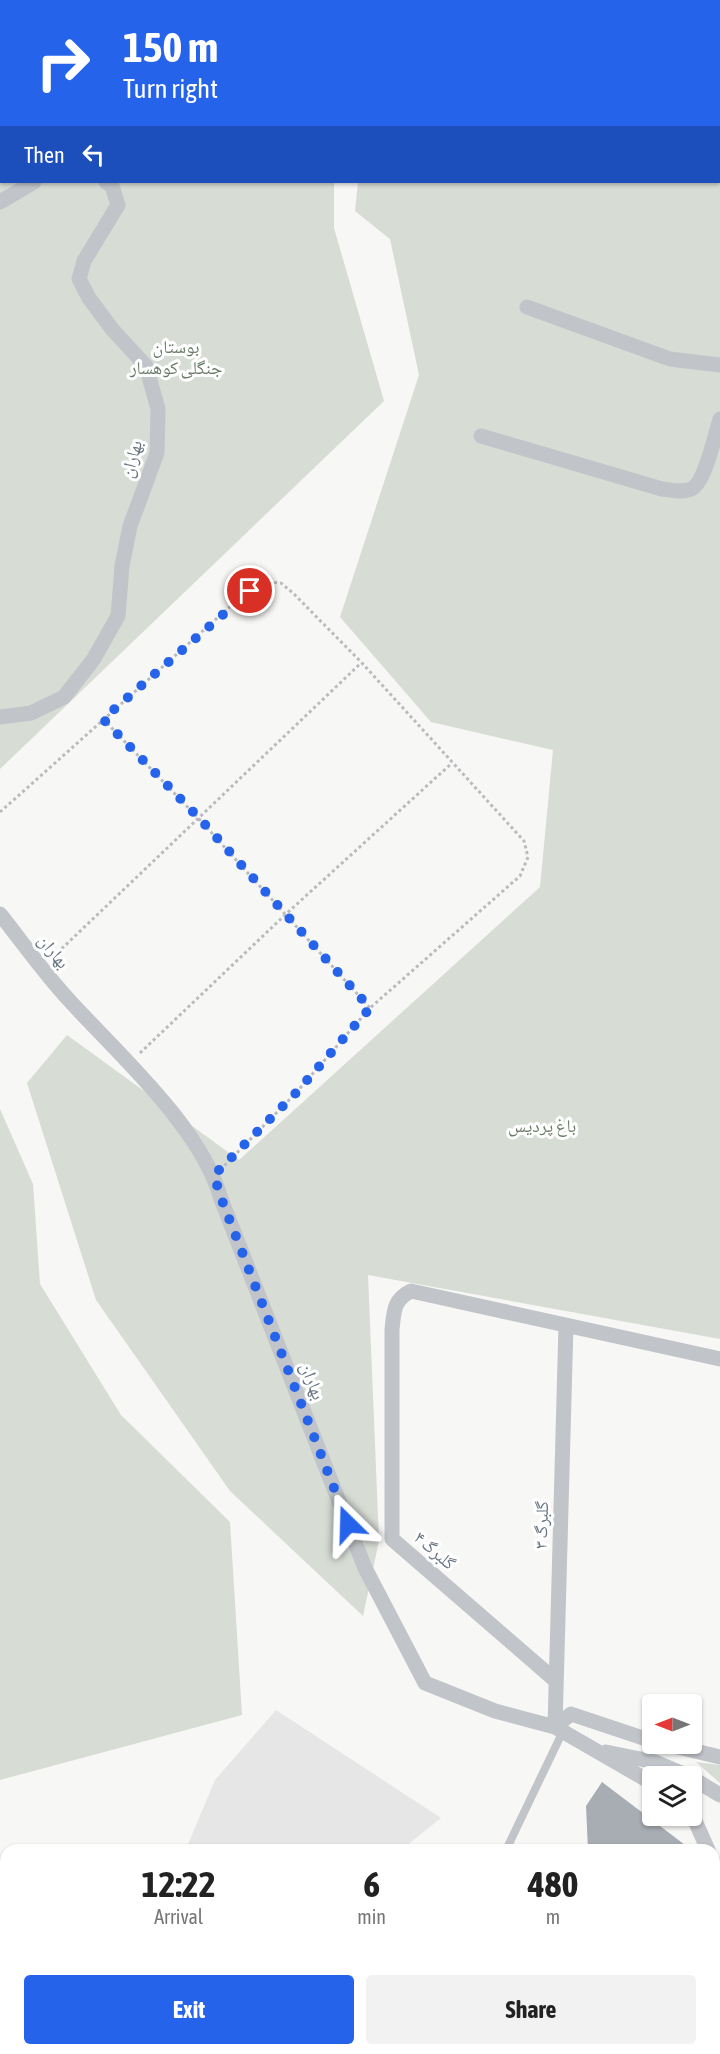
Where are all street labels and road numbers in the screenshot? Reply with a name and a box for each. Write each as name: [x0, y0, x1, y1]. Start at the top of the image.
street label: بهاران: [116, 438, 147, 480]
street label: بهاران: [33, 930, 74, 973]
street label: بهاران: [295, 1359, 330, 1403]
street label: گلبرگ ۳: [530, 1500, 553, 1549]
street label: گلبرگ ۴: [410, 1526, 460, 1574]

